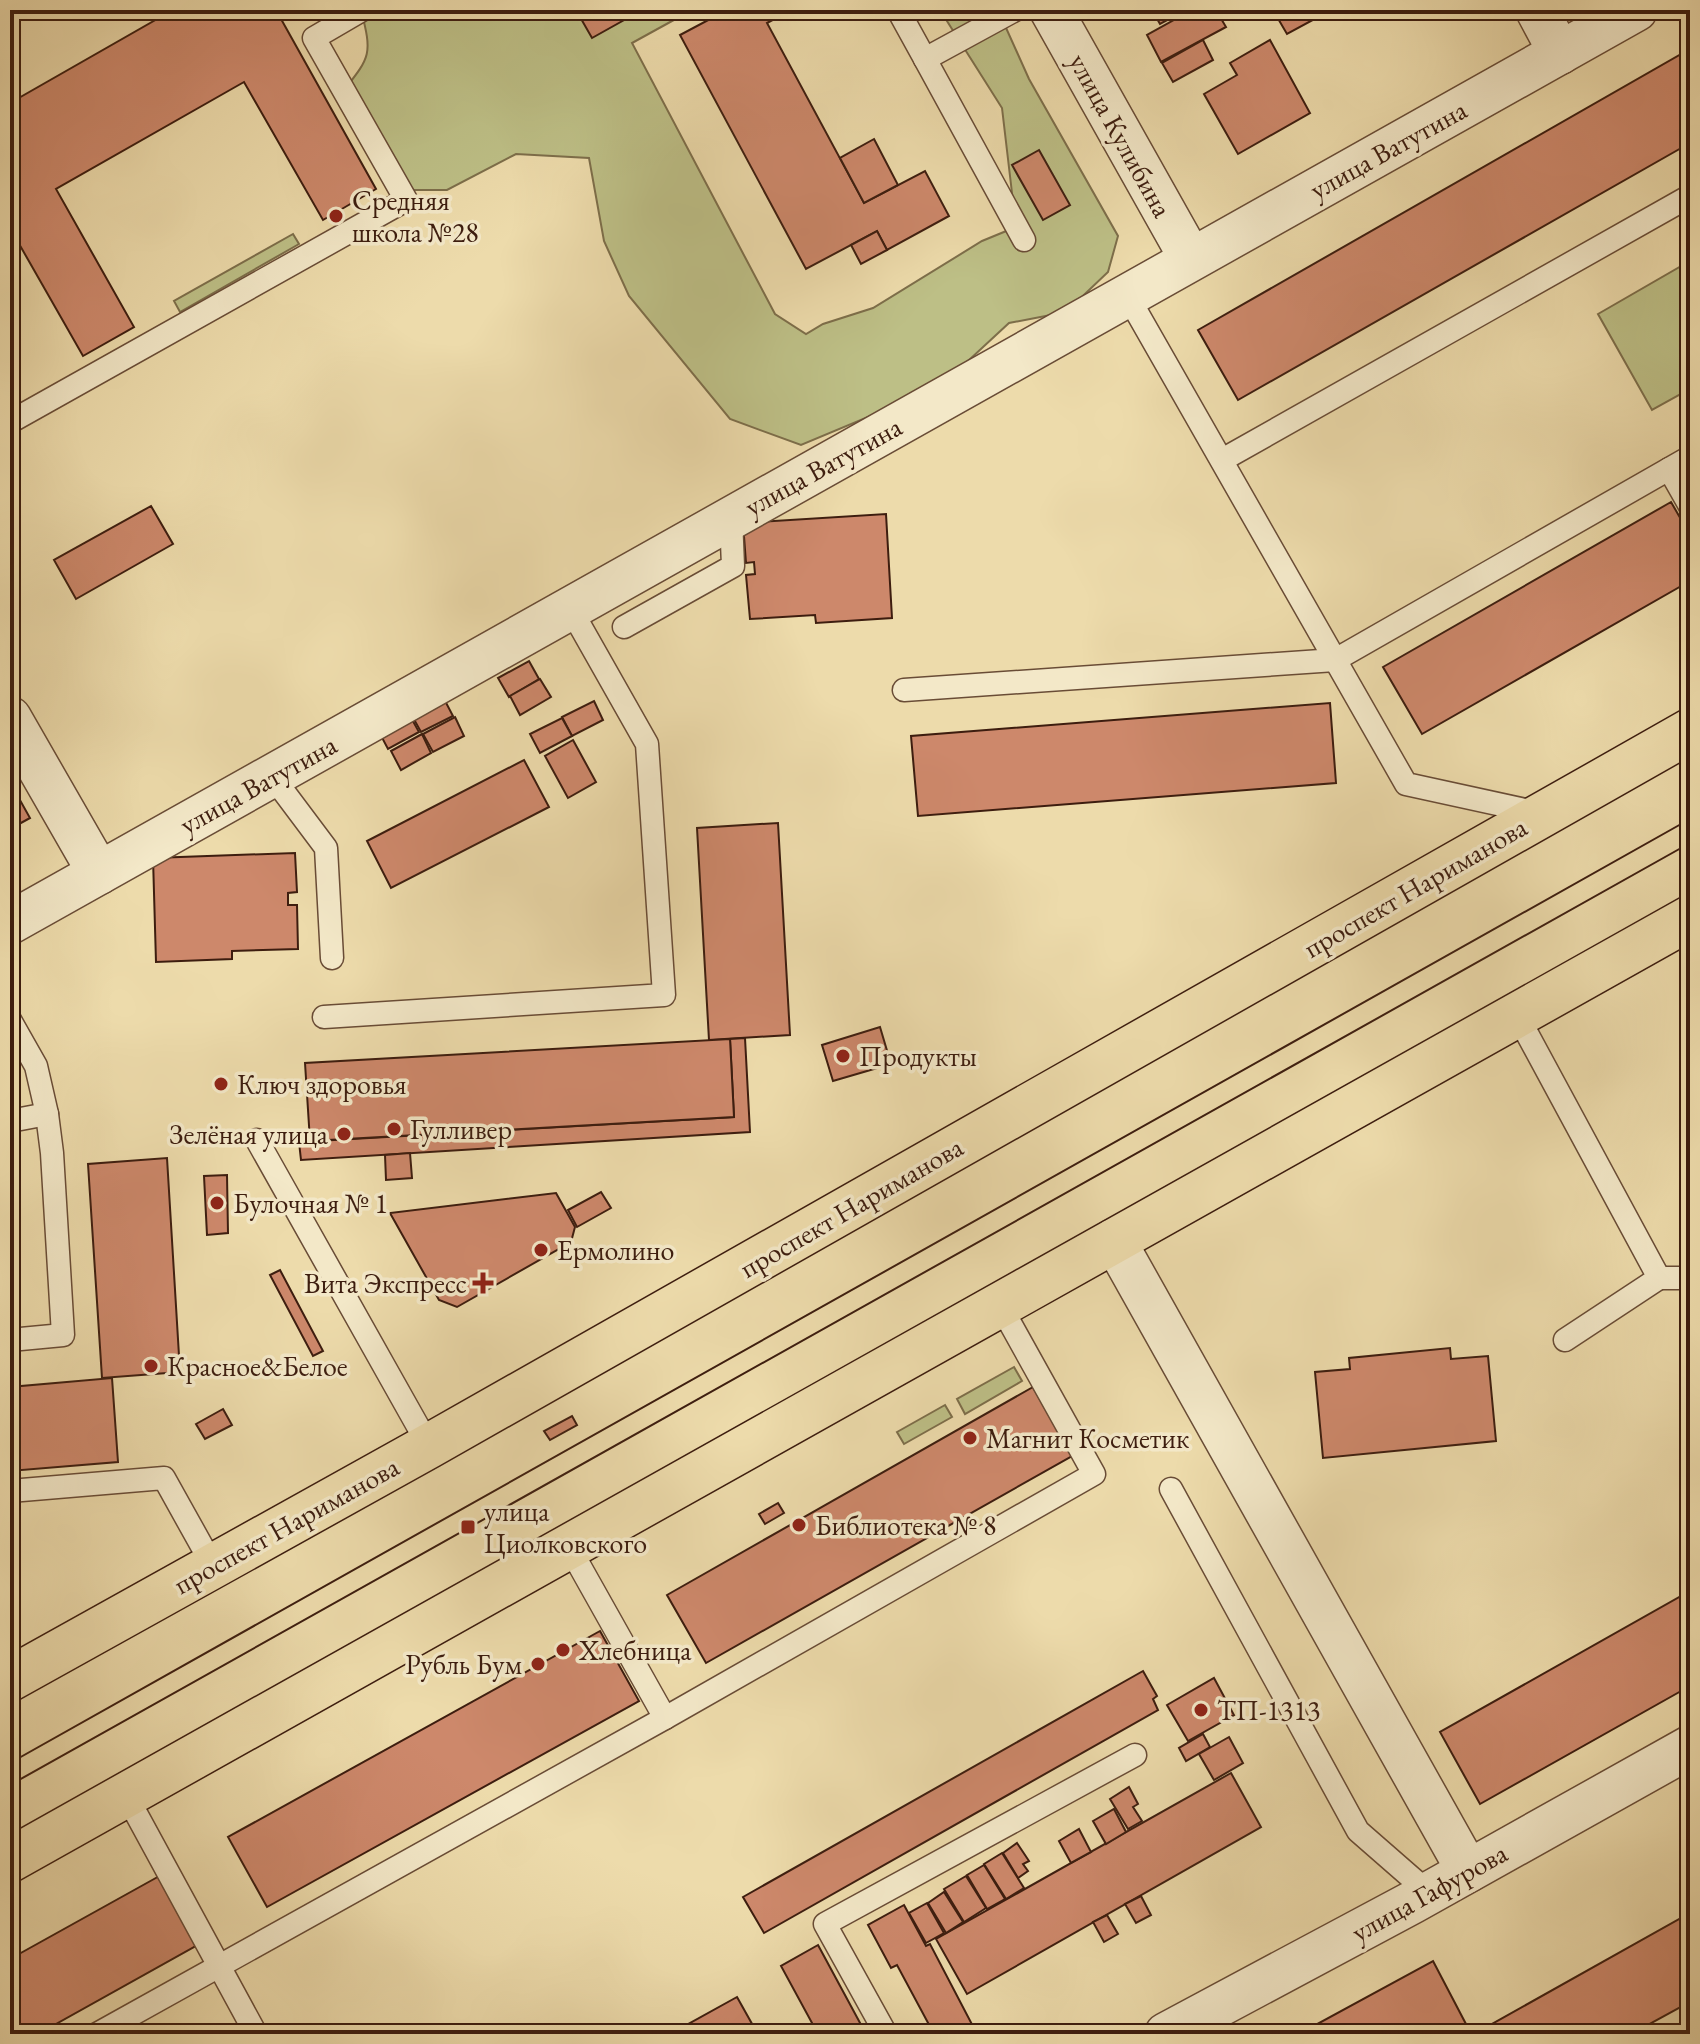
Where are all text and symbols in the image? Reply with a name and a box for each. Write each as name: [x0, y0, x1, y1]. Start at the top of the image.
street label: улица Кулибина: [1061, 47, 1181, 224]
street label: улица Ватутина: [1303, 91, 1474, 207]
place label: Средняя школа №28: [352, 182, 479, 250]
marker: Средняя школа №28: [327, 207, 345, 225]
street label: улица Ватутина: [738, 408, 909, 524]
street label: улица Ватутина: [173, 726, 344, 842]
street label: проспект Нариманова: [1297, 808, 1534, 966]
place label: Продукты: [859, 1038, 977, 1074]
marker: Продукты: [834, 1047, 852, 1065]
place label: Ключ здоровья: [237, 1066, 407, 1102]
marker: Ключ здоровья: [212, 1075, 230, 1093]
place label: Гулливер: [410, 1111, 512, 1147]
place label: Зелёная улица: [169, 1116, 329, 1152]
marker: Гулливер: [385, 1120, 403, 1138]
marker: Зелёная улица: [335, 1125, 353, 1143]
street label: проспект Нариманова: [733, 1128, 970, 1286]
place label: Булочная № 1: [233, 1185, 388, 1221]
marker: Булочная № 1: [208, 1194, 226, 1212]
place label: Ермолино: [557, 1232, 674, 1268]
marker: Ермолино: [532, 1241, 550, 1259]
place label: Вита Экспресс: [304, 1265, 467, 1301]
marker: Вита Экспресс: [474, 1274, 492, 1292]
place label: Красное&Белое: [167, 1348, 348, 1384]
marker: Красное&Белое: [142, 1357, 160, 1375]
place label: Магнит Косметик: [986, 1420, 1189, 1456]
marker: Магнит Косметик: [961, 1429, 979, 1447]
street label: проспект Нариманова: [167, 1448, 406, 1602]
place label: улица Циолковского: [484, 1493, 647, 1561]
place label: Библиотека № 8: [815, 1507, 996, 1543]
marker: Библиотека № 8: [790, 1516, 808, 1534]
marker: улица Циолковского: [459, 1518, 477, 1536]
place label: Хлебница: [578, 1632, 692, 1668]
marker: Хлебница: [554, 1641, 572, 1659]
place label: Рубль Бум: [405, 1646, 522, 1682]
marker: Рубль Бум: [529, 1655, 547, 1673]
place label: ТП-1313: [1217, 1692, 1320, 1728]
marker: ТП-1313: [1192, 1701, 1210, 1719]
street label: улица Гафурова: [1345, 1834, 1514, 1950]

